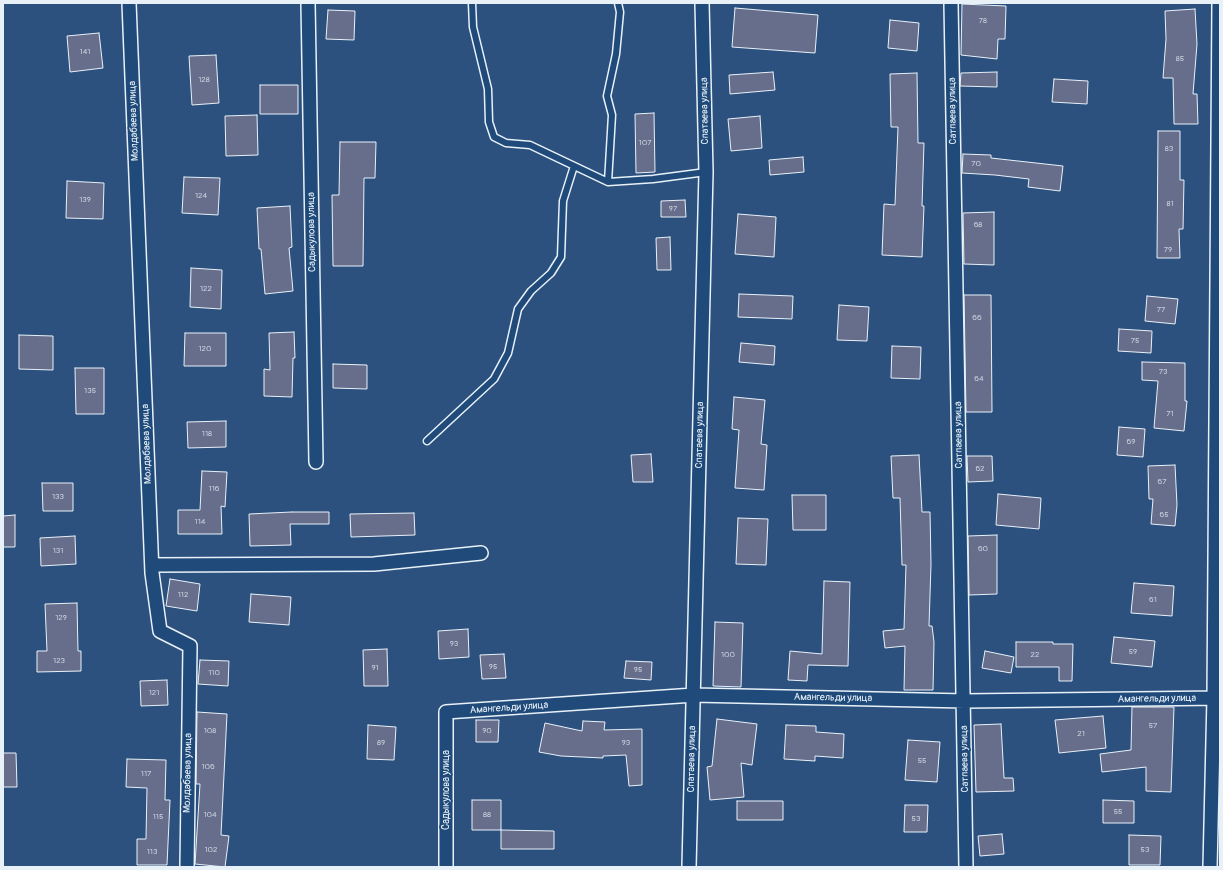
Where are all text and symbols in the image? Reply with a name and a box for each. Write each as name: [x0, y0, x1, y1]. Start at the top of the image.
house number: 78: [979, 16, 987, 26]
house number: 141: [80, 47, 90, 57]
house number: 85: [1176, 54, 1184, 64]
house number: 128: [198, 75, 210, 85]
street label: Спатаева улица: [698, 77, 712, 145]
street label: Сатпаева улица: [946, 77, 960, 145]
street label: Молдабаева улица: [127, 81, 141, 161]
house number: 107: [639, 138, 651, 148]
house number: 83: [1165, 144, 1173, 154]
house number: 70: [971, 159, 981, 169]
house number: 124: [195, 191, 207, 201]
street label: Садыкулова улица: [305, 192, 319, 272]
house number: 139: [79, 195, 91, 205]
house number: 81: [1166, 199, 1174, 209]
house number: 97: [669, 204, 677, 214]
house number: 68: [974, 220, 982, 230]
house number: 79: [1164, 245, 1172, 255]
house number: 122: [200, 284, 212, 294]
house number: 77: [1157, 305, 1165, 315]
house number: 66: [972, 313, 982, 323]
house number: 75: [1131, 336, 1139, 346]
house number: 120: [198, 344, 212, 354]
house number: 73: [1159, 367, 1167, 377]
house number: 64: [974, 374, 984, 384]
house number: 135: [84, 386, 96, 396]
street label: Спатаева улица: [693, 401, 707, 469]
street label: Сатпаева улица: [952, 401, 966, 469]
street label: Молдабаева улица: [140, 404, 154, 484]
house number: 71: [1166, 409, 1174, 419]
house number: 118: [202, 429, 212, 439]
house number: 69: [1127, 437, 1135, 447]
house number: 62: [975, 464, 985, 474]
house number: 67: [1158, 477, 1166, 487]
house number: 116: [209, 484, 219, 494]
house number: 133: [52, 492, 64, 502]
house number: 65: [1160, 510, 1168, 520]
house number: 114: [195, 517, 205, 527]
house number: 60: [978, 544, 988, 554]
house number: 131: [53, 546, 63, 556]
house number: 112: [178, 590, 188, 600]
house number: 61: [1149, 595, 1157, 605]
house number: 129: [55, 613, 67, 623]
house number: 93: [450, 639, 458, 649]
house number: 59: [1129, 647, 1137, 657]
house number: 100: [721, 650, 735, 660]
house number: 22: [1031, 650, 1039, 660]
house number: 123: [53, 656, 65, 666]
house number: 95: [489, 662, 497, 672]
house number: 91: [371, 663, 379, 673]
house number: 95: [634, 665, 642, 675]
house number: 110: [208, 668, 220, 678]
house number: 121: [149, 688, 159, 698]
street label: Амангельди улица: [794, 691, 872, 705]
street label: Амангельди улица: [1118, 692, 1196, 706]
street label: Амангельди улица: [469, 699, 549, 717]
house number: 57: [1149, 721, 1157, 731]
street label: Спатаева улица: [685, 725, 699, 793]
street label: Сатпаева улица: [958, 725, 972, 793]
house number: 108: [204, 726, 216, 736]
house number: 90: [482, 726, 492, 736]
house number: 21: [1077, 729, 1085, 739]
street label: Молдабаева улица: [181, 733, 195, 813]
house number: 89: [377, 738, 385, 748]
house number: 93: [622, 738, 630, 748]
street label: Садыкулова улица: [440, 750, 452, 830]
house number: 55: [918, 756, 926, 766]
house number: 106: [201, 762, 215, 772]
house number: 117: [141, 769, 151, 779]
house number: 55: [1114, 807, 1122, 817]
house number: 104: [203, 810, 217, 820]
house number: 88: [483, 810, 491, 820]
house number: 115: [153, 812, 163, 822]
house number: 53: [912, 814, 920, 824]
house number: 102: [204, 845, 218, 855]
house number: 53: [1141, 845, 1149, 855]
house number: 113: [147, 847, 157, 857]

